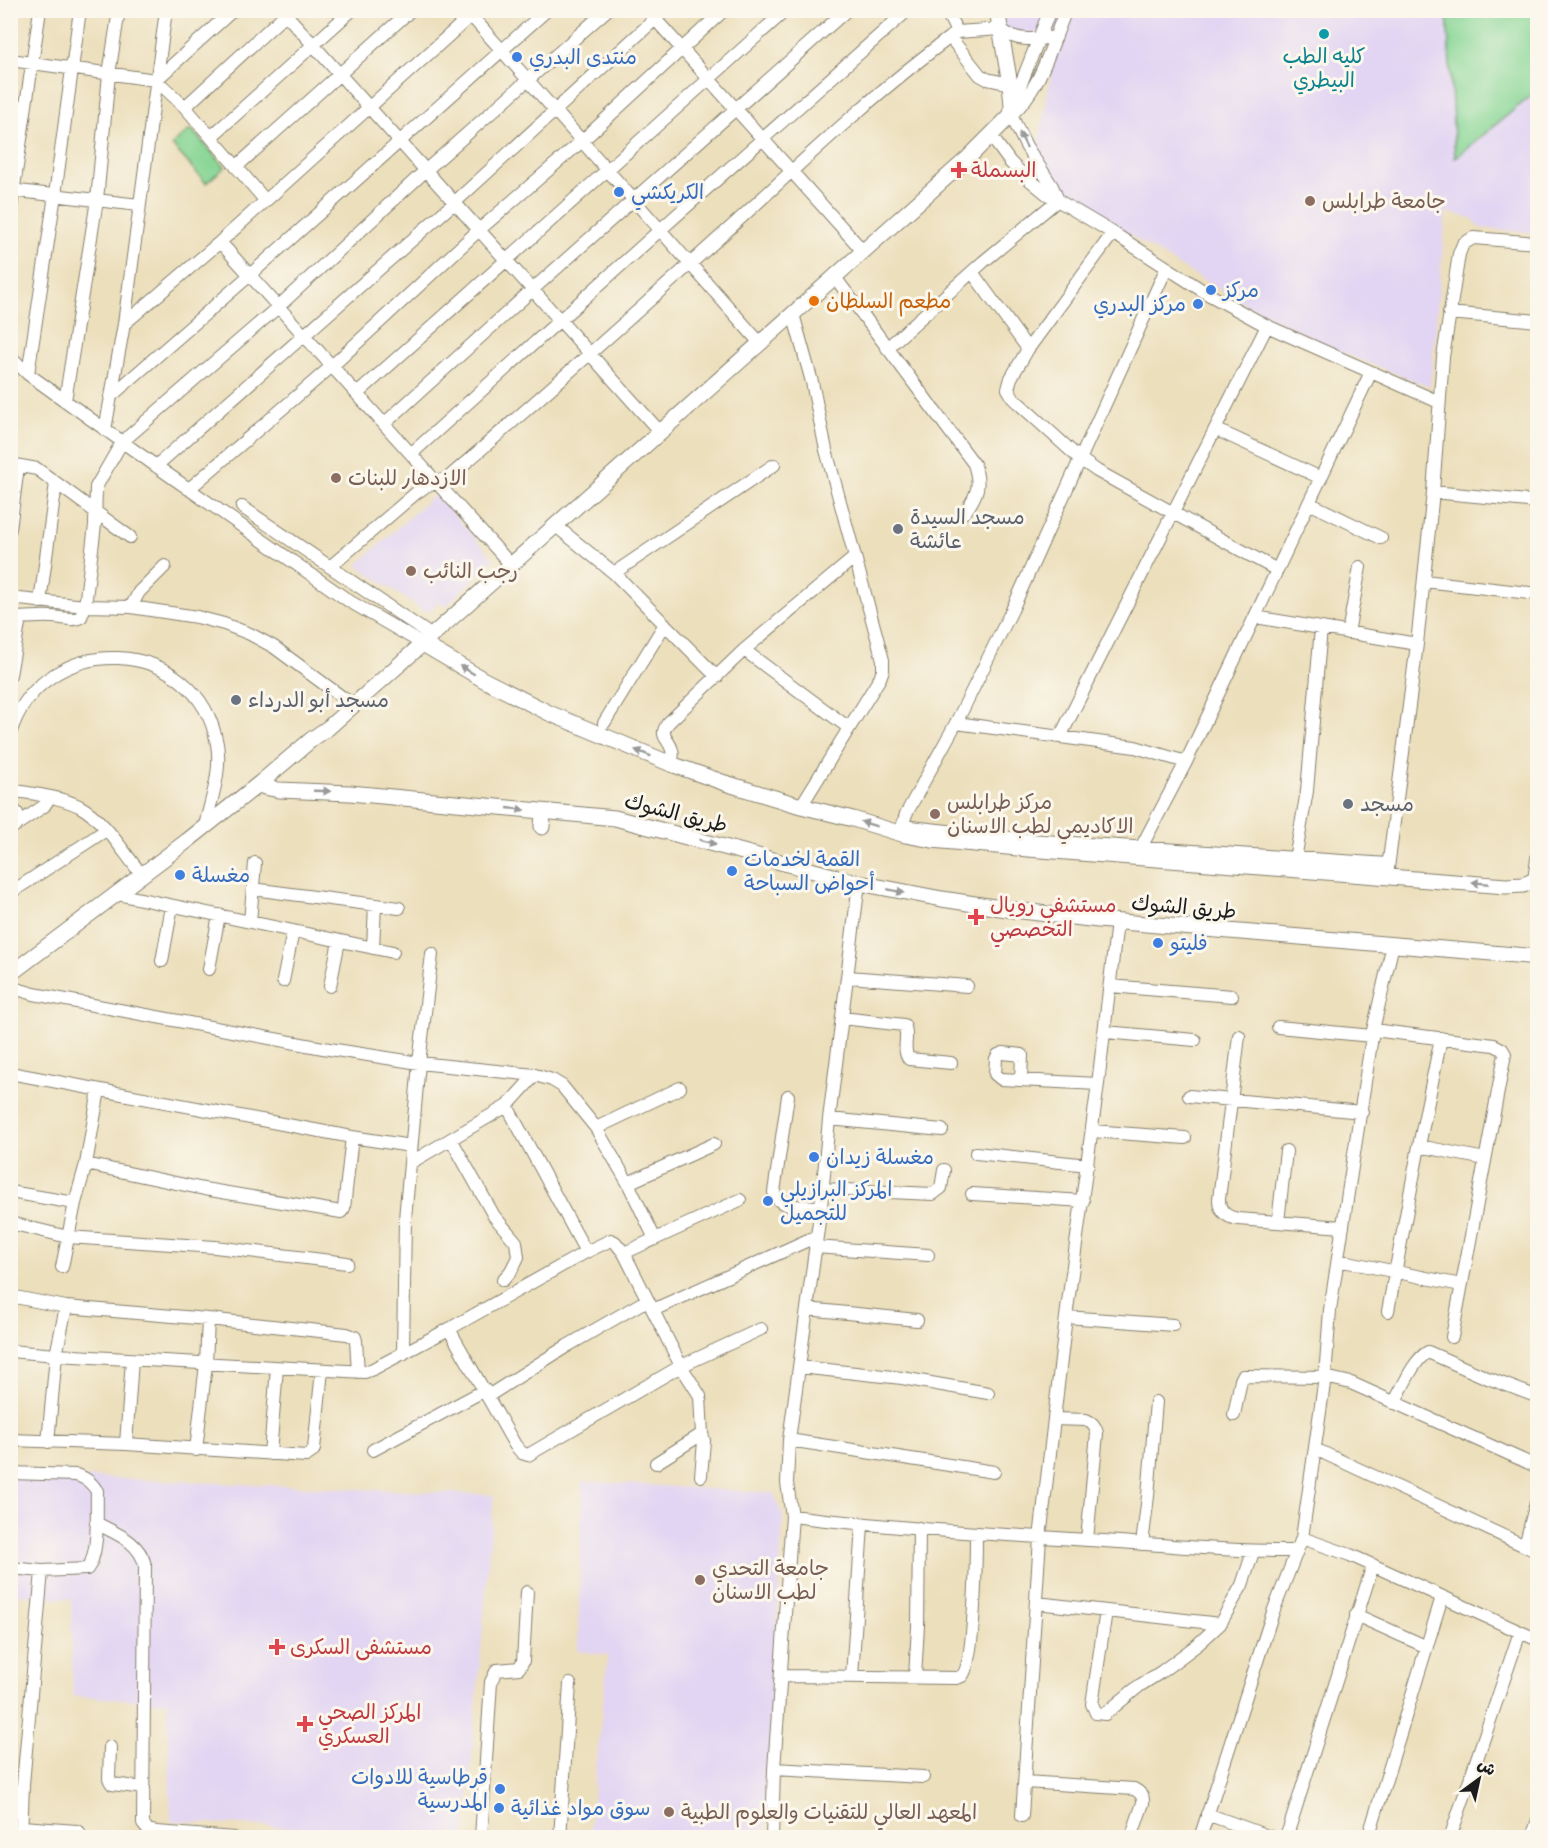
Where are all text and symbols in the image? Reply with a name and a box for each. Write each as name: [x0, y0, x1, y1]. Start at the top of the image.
marker: كليه الطب البيطري: [1317, 27, 1331, 41]
place label: كليه الطب البيطري: [1282, 47, 1366, 96]
place label: منتدى البدري: [529, 48, 637, 73]
marker: منتدى البدري: [510, 50, 524, 64]
one-way arrow: [1019, 131, 1028, 148]
place label: البسملة: [971, 161, 1036, 186]
marker: البسملة: [952, 163, 966, 177]
place label: الكريكشي: [631, 183, 704, 211]
marker: الكريكشي: [612, 185, 626, 199]
place label: جامعة طرابلس: [1322, 192, 1446, 217]
marker: جامعة طرابلس: [1303, 194, 1317, 208]
place label: مركز: [1221, 281, 1259, 306]
marker: مركز: [1204, 283, 1218, 297]
place label: مطعم السلطان: [826, 292, 951, 317]
marker: مطعم السلطان: [807, 294, 821, 308]
place label: مركز البدري: [1093, 295, 1186, 320]
marker: مركز البدري: [1191, 297, 1205, 311]
place label: الازدهار للبنات: [348, 469, 467, 494]
marker: الازدهار للبنات: [329, 471, 343, 485]
place label: مسجد السيدة عائشة: [910, 508, 1025, 557]
marker: مسجد السيدة عائشة: [891, 522, 905, 536]
place label: رجب النائب: [423, 562, 518, 587]
marker: رجب النائب: [404, 564, 418, 578]
one-way arrow: [458, 665, 475, 675]
place label: مسجد أبو الدرداء: [248, 688, 389, 716]
marker: مسجد أبو الدرداء: [229, 693, 243, 707]
one-way arrow: [634, 748, 652, 758]
one-way arrow: [313, 787, 332, 796]
street label: طريق الشوك: [621, 792, 729, 841]
place label: مركز طرابلس الاكاديمي لطب الاسنان: [947, 793, 1134, 845]
place label: مسجد: [1360, 795, 1414, 820]
marker: مسجد: [1341, 797, 1355, 811]
one-way arrow: [507, 804, 526, 814]
marker: مركز طرابلس الاكاديمي لطب الاسنان: [928, 807, 942, 821]
one-way arrow: [860, 818, 878, 828]
one-way arrow: [699, 838, 717, 847]
place label: القمة لخدمات أحواض السباحة: [744, 850, 874, 899]
marker: القمة لخدمات أحواض السباحة: [725, 864, 739, 878]
place label: مغسلة: [192, 866, 250, 891]
marker: مغسلة: [173, 868, 187, 882]
one-way arrow: [1471, 879, 1490, 888]
one-way arrow: [887, 887, 906, 896]
street label: طريق الشوك: [1130, 893, 1237, 928]
place label: مستشفى رويال التخصصي: [990, 895, 1116, 948]
marker: مستشفى رويال التخصصي: [967, 908, 985, 926]
place label: فليتو: [1169, 934, 1208, 959]
marker: فليتو: [1151, 936, 1165, 950]
place label: مغسلة زيدان: [826, 1148, 934, 1173]
marker: مغسلة زيدان: [807, 1150, 821, 1164]
place label: المركز البرازيلي للتجميل: [780, 1180, 892, 1229]
marker: المركز البرازيلي للتجميل: [761, 1194, 775, 1208]
place label: جامعة التحدي لطب الاسنان: [712, 1559, 829, 1608]
marker: جامعة التحدي لطب الاسنان: [693, 1573, 707, 1587]
marker: مستشفى السكرى: [268, 1638, 286, 1656]
place label: مستشفى السكرى: [290, 1638, 432, 1663]
place label: المركز الصحي العسكري: [318, 1703, 421, 1752]
marker: المركز الصحي العسكري: [296, 1715, 314, 1733]
north arrow: [1449, 1749, 1509, 1809]
text: ش: [1473, 1757, 1498, 1782]
place label: قرطاسية للادوات المدرسية: [351, 1768, 488, 1817]
marker: قرطاسية للادوات المدرسية: [493, 1782, 507, 1796]
place label: سوق مواد غذائية: [511, 1799, 650, 1824]
marker: سوق مواد غذائية: [492, 1801, 506, 1815]
place label: المعهد العالي للتقنيات والعلوم الطبية: [681, 1803, 977, 1831]
marker: المعهد العالي للتقنيات والعلوم الطبية: [662, 1805, 676, 1819]

